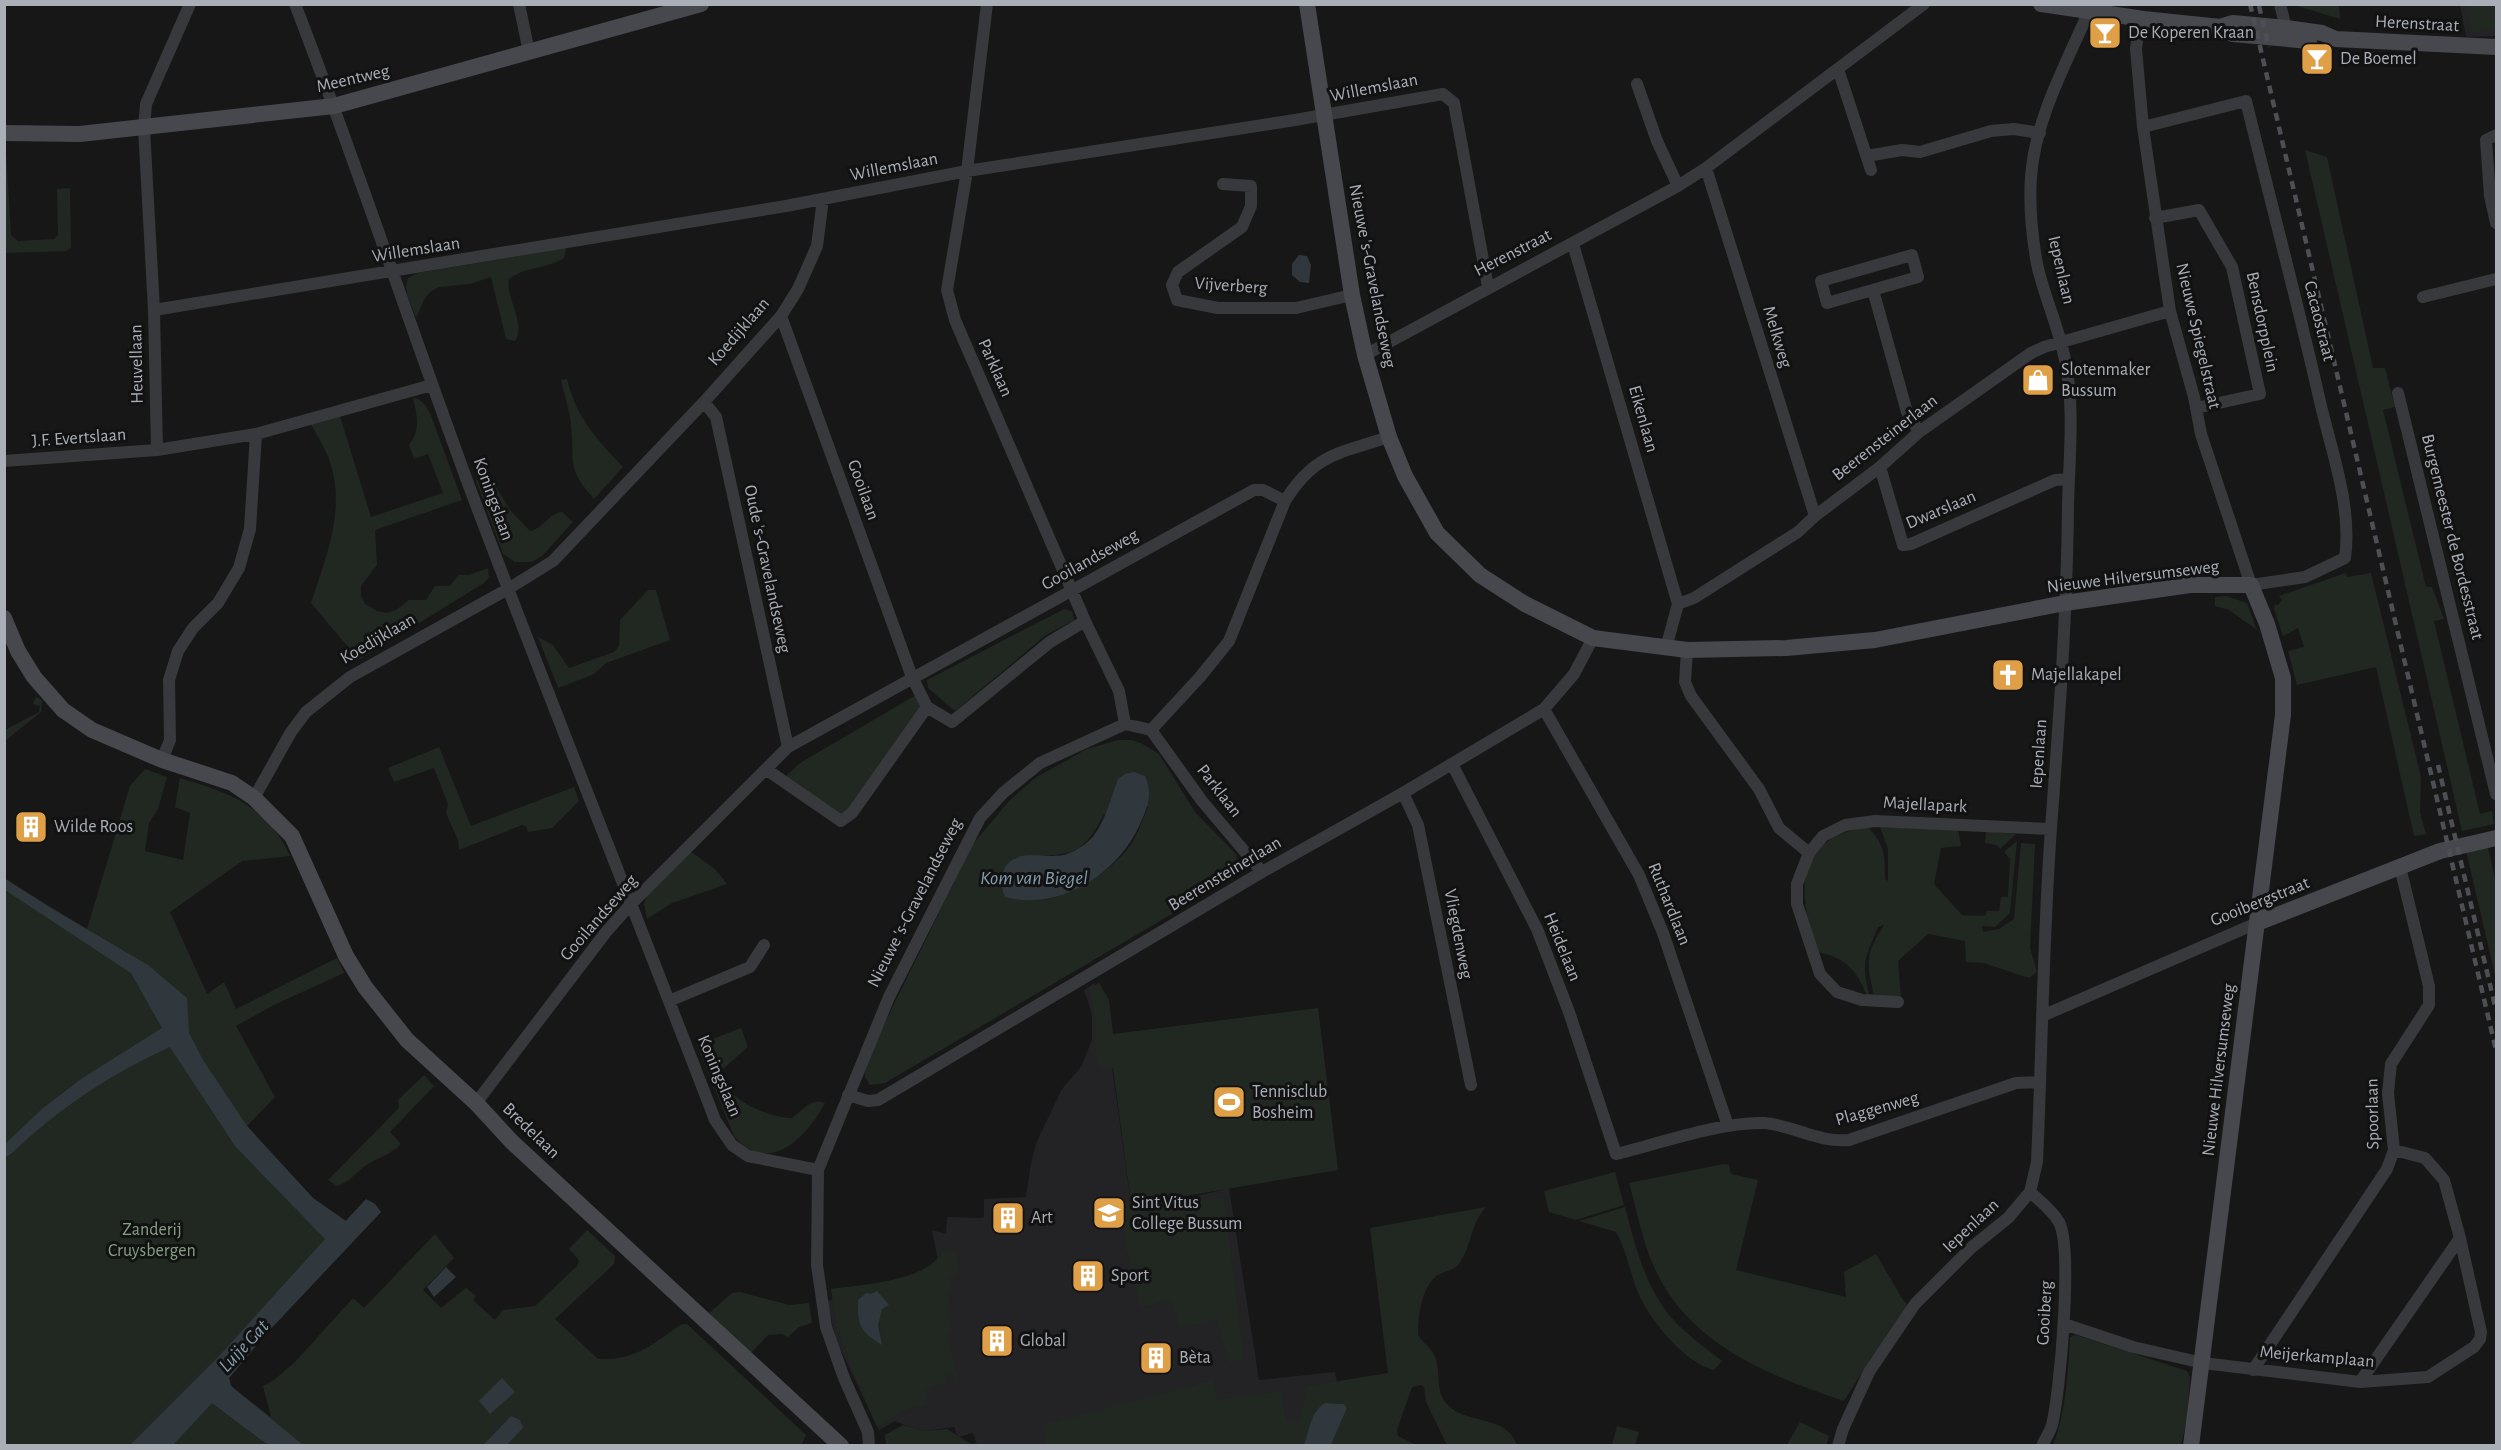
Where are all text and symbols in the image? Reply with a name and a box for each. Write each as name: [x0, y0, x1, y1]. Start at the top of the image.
street label: Herenstraat: [2375, 13, 2460, 35]
bar icon: De Koperen Kraan: [2087, 15, 2123, 51]
place label: De Koperen Kraan: [2128, 24, 2254, 42]
bar icon: De Boemel: [2299, 41, 2335, 77]
place label: De Boemel: [2340, 50, 2417, 68]
street label: Meentweg: [315, 62, 391, 96]
street label: Willemslaan: [1329, 71, 1419, 105]
street label: Willemslaan: [849, 150, 939, 184]
street label: Nieuwe 's-Gravelandseweg: [1345, 183, 1399, 370]
street label: Herenstraat: [1471, 226, 1555, 280]
street label: Willemslaan: [371, 234, 461, 266]
street label: Iepenlaan: [2044, 234, 2078, 306]
street label: Nieuwe Spiegelstraat: [2172, 261, 2224, 411]
street label: Bensdorpplein: [2243, 270, 2281, 374]
street label: Vijverberg: [1194, 274, 1268, 298]
street label: Cacaostraat: [2300, 279, 2338, 363]
street label: Koedijklaan: [705, 295, 773, 369]
street label: Melkweg: [1759, 304, 1795, 370]
street label: Heuvellaan: [127, 324, 147, 404]
street label: Parklaan: [974, 336, 1016, 400]
place label: Slotenmaker Bussum: [2061, 361, 2150, 400]
shop icon: Slotenmaker Bussum: [2020, 362, 2056, 398]
street label: Eikenlaan: [1625, 383, 1661, 455]
street label: Beerensteinerlaan: [1829, 392, 1941, 484]
street label: J.F. Evertslaan: [31, 426, 127, 450]
street label: Burgemeester de Bordesstraat: [2418, 432, 2486, 642]
street label: Koningslaan: [470, 455, 516, 543]
street label: Gooilaan: [844, 457, 882, 523]
street label: Oude 's-Gravelandseweg: [740, 483, 794, 655]
street label: Dwarslaan: [1903, 487, 1979, 533]
street label: Gooilandseweg: [1039, 526, 1142, 594]
street label: Nieuwe Hilversumseweg: [2046, 557, 2220, 596]
street label: Koedijklaan: [337, 610, 419, 668]
church icon: Majellakapel: [1990, 657, 2026, 693]
place label: Majellakapel: [2031, 666, 2122, 684]
street label: Iepenlaan: [2028, 719, 2050, 789]
street label: Parklaan: [1193, 761, 1245, 821]
street label: Majellapark: [1883, 794, 1968, 816]
building icon: Wilde Roos: [13, 809, 49, 845]
street label: Nieuwe 's-Gravelandseweg: [865, 815, 966, 990]
place label: Wilde Roos: [54, 818, 133, 836]
street label: Beerensteinerlaan: [1166, 833, 1284, 915]
street label: Ruthardlaan: [1644, 860, 1694, 948]
water label: Kom van Biegel: [980, 868, 1088, 888]
street label: Gooilandseweg: [557, 871, 641, 964]
street label: Gooibergstraat: [2208, 874, 2312, 930]
street label: Vliegdenweg: [1440, 888, 1476, 981]
street label: Heidelaan: [1540, 910, 1584, 984]
street label: Nieuwe Hilversumseweg: [2200, 983, 2239, 1157]
street label: Koningslaan: [694, 1033, 744, 1119]
street label: Spoorlaan: [2363, 1078, 2383, 1150]
place label: Tennisclub Bosheim: [1252, 1083, 1327, 1122]
sports icon: Tennisclub Bosheim: [1211, 1084, 1247, 1120]
street label: Plaggenweg: [1833, 1088, 1921, 1129]
street label: Bredelaan: [499, 1100, 563, 1162]
place label: Sint Vitus College Bussum: [1132, 1194, 1242, 1233]
school or university icon: Sint Vitus College Bussum: [1091, 1195, 1127, 1231]
street label: Iepenlaan: [1939, 1196, 2003, 1256]
building icon: Art: [990, 1200, 1026, 1236]
place label: Art: [1031, 1209, 1053, 1227]
park label: Zanderij Cruysbergen: [108, 1221, 196, 1260]
building icon: Sport: [1070, 1258, 1106, 1294]
place label: Sport: [1111, 1267, 1149, 1285]
street label: Gooiberg: [2034, 1280, 2056, 1346]
water label: Luije Gat: [215, 1316, 273, 1376]
building icon: Global: [979, 1323, 1015, 1359]
place label: Global: [1020, 1332, 1066, 1350]
building icon: Bèta: [1138, 1340, 1174, 1376]
street label: Meijerkamplaan: [2259, 1343, 2375, 1371]
place label: Bèta: [1179, 1349, 1211, 1367]

